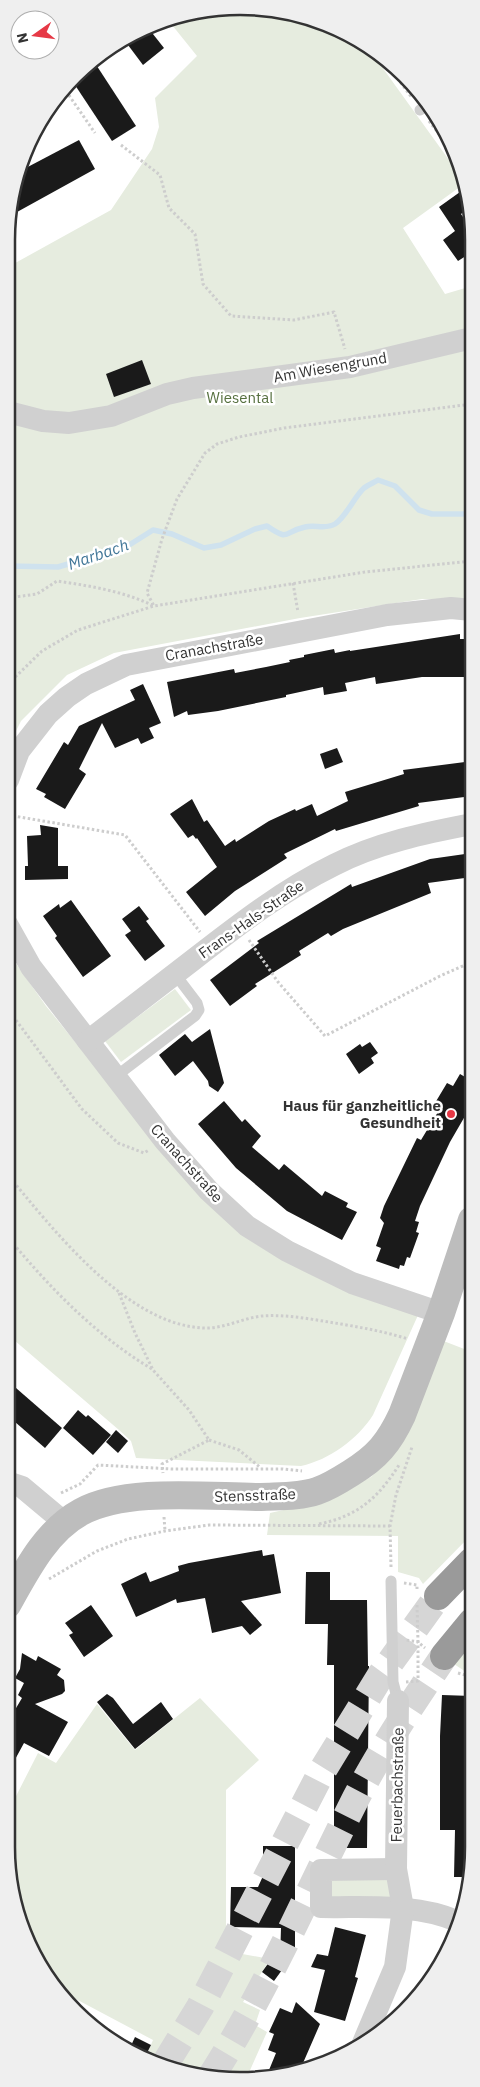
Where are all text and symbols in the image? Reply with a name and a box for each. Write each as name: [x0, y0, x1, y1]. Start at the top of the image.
north arrow: [10, 10, 60, 60]
text: N: [12, 31, 32, 45]
street label: Am Wiesengrund: [272, 348, 388, 386]
park label: Wiesental: [207, 388, 273, 407]
water label: Marbach: [65, 534, 131, 574]
street label: Cranachstraße: [164, 629, 264, 665]
street label: Frans-Hals-Straße: [195, 876, 307, 962]
place label: Haus für ganzheitliche Gesundheit: [283, 1096, 441, 1132]
marker: Haus für ganzheitliche Gesundheit: [445, 1108, 457, 1120]
street label: Cranachstraße: [147, 1120, 227, 1206]
street label: Stensstraße: [214, 1484, 296, 1506]
street label: Feuerbachstraße: [386, 1727, 408, 1843]

